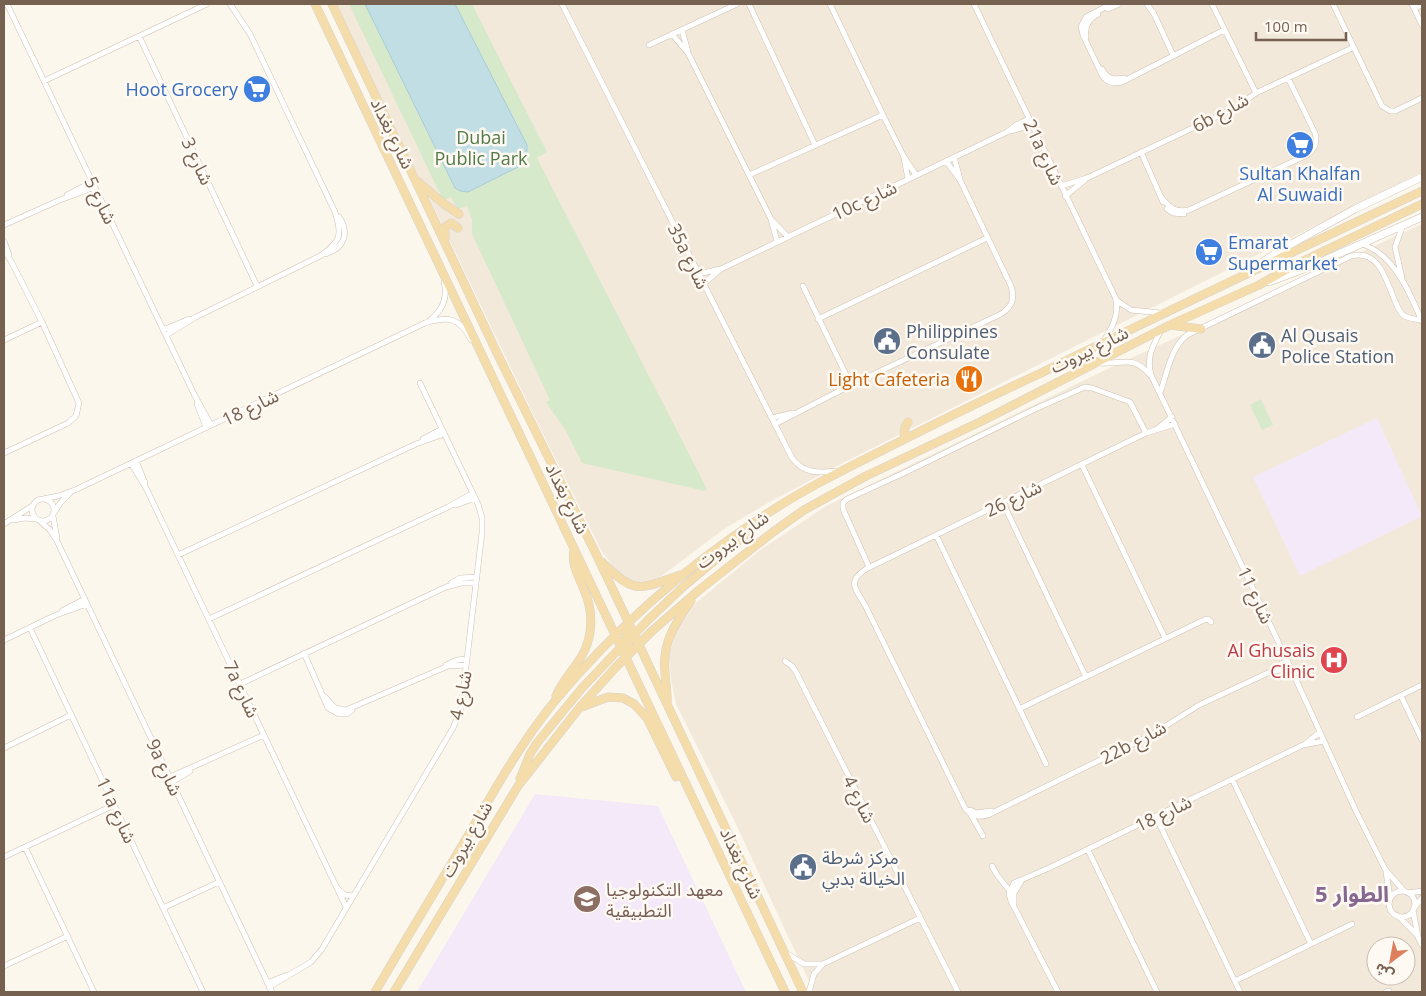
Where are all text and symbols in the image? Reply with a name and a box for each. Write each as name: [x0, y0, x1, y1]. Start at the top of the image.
scale bar: [1256, 10, 1346, 42]
text: 100 m: [1264, 16, 1308, 36]
supermarket icon: Hoot Grocery: [242, 74, 272, 104]
place label: Hoot Grocery: [126, 77, 239, 101]
street label: 6b شارع: [1187, 87, 1254, 140]
street label: شارع بغداد: [363, 93, 421, 174]
street label: 21a شارع: [1016, 115, 1070, 190]
park label: Dubai Public Park: [435, 125, 528, 170]
supermarket icon: Sultan Khalfan Al Suwaidi: [1285, 130, 1315, 160]
street label: شارع 3: [174, 133, 219, 190]
place label: Sultan Khalfan Al Suwaidi: [1239, 161, 1361, 206]
street label: شارع 5: [77, 172, 123, 229]
street label: 10c شارع: [828, 175, 902, 228]
street label: 35a شارع: [660, 219, 715, 294]
place label: Emarat Supermarket: [1228, 230, 1337, 275]
supermarket icon: Emarat Supermarket: [1194, 237, 1224, 267]
place label: Philippines Consulate: [906, 319, 998, 364]
street label: شارع بيروت: [1046, 320, 1133, 381]
place label: Al Qusais Police Station: [1281, 323, 1394, 368]
public building icon: Philippines Consulate: [872, 326, 902, 356]
public building icon: Al Qusais Police Station: [1247, 330, 1277, 360]
restaurant icon: Light Cafeteria: [954, 364, 984, 394]
place label: Light Cafeteria: [828, 367, 950, 391]
street label: شارع 18: [218, 383, 284, 434]
street label: شارع بغداد: [538, 458, 596, 539]
street label: شارع 26: [981, 474, 1047, 525]
street label: شارع بيروت: [691, 504, 775, 576]
street label: شارع 11: [1230, 563, 1280, 629]
place label: Al Ghusais Clinic: [1228, 638, 1315, 683]
hospital icon: Al Ghusais Clinic: [1319, 645, 1349, 675]
street label: 7a شارع: [216, 657, 266, 723]
street label: شارع 4: [443, 668, 480, 723]
street label: 22b شارع: [1096, 715, 1172, 772]
street label: 9a شارع: [139, 735, 189, 801]
street label: شارع 4: [835, 771, 882, 828]
street label: 11a شارع: [89, 773, 143, 848]
street label: شارع 18: [1131, 789, 1197, 840]
street label: شارع بيروت: [435, 796, 500, 883]
street label: شارع بغداد: [712, 823, 769, 904]
place label: مركز شرطة الخيالة بدبي: [822, 845, 905, 892]
public building icon: مركز شرطة الخيالة بدبي: [788, 852, 818, 882]
place label: معهد التكنولوجيا التطبيقية: [606, 877, 723, 922]
district label: الطوار 5: [1315, 878, 1389, 908]
school or university icon: معهد التكنولوجيا التطبيقية: [572, 884, 602, 914]
north arrow: [1366, 936, 1416, 986]
text: ش: [1371, 959, 1397, 986]

